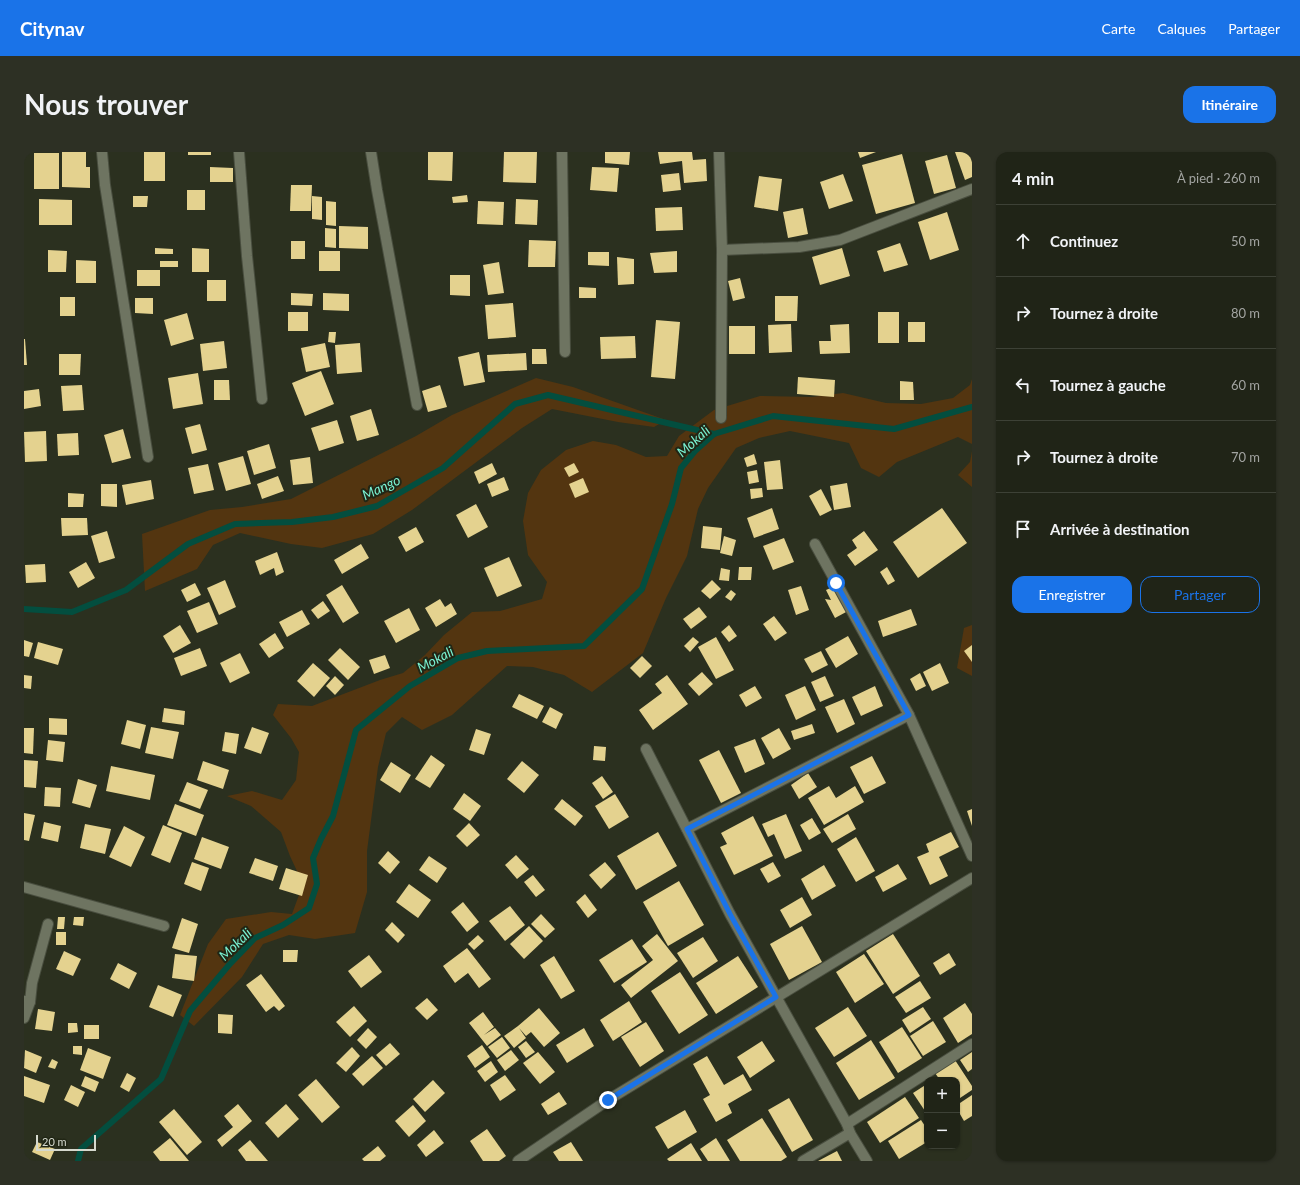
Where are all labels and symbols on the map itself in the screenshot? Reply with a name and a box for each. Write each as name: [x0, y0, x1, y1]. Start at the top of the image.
water label: Mokali: [673, 421, 714, 460]
water label: Mango: [359, 471, 403, 503]
route start: [827, 574, 845, 592]
water label: Mokali: [414, 642, 457, 676]
water label: Mokali: [215, 924, 255, 964]
route end: [599, 1091, 617, 1109]
scale bar: [36, 1133, 96, 1152]

